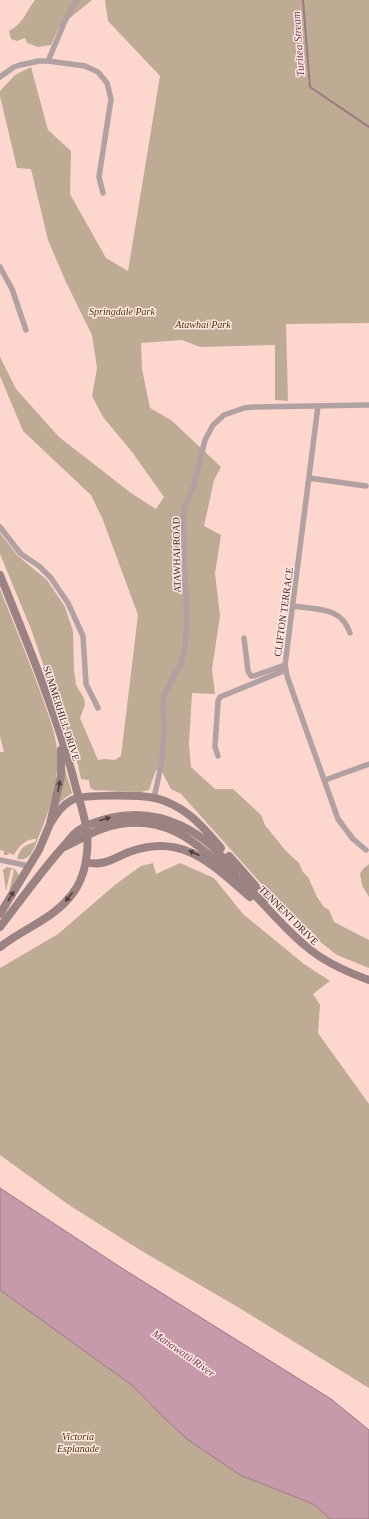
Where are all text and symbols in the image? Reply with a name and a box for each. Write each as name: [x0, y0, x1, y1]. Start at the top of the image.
water label: Turitea Stream: [290, 11, 306, 77]
park label: Springdale Park: [89, 306, 155, 317]
park label: Atawhai Park: [174, 319, 231, 330]
street label: ATAWHAI ROAD: [170, 517, 183, 593]
street label: CLIFTON TERRACE: [272, 567, 295, 657]
street label: SUMMERHILL DRIVE: [41, 664, 82, 762]
one-way arrow: [57, 780, 63, 792]
one-way arrow: [99, 816, 111, 822]
one-way arrow: [188, 850, 199, 856]
street label: TENNENT DRIVE: [257, 884, 320, 947]
one-way arrow: [7, 890, 14, 902]
one-way arrow: [65, 891, 74, 902]
water label: Manawatū River: [150, 1326, 218, 1379]
park label: Victoria Esplanade: [56, 1431, 100, 1454]

